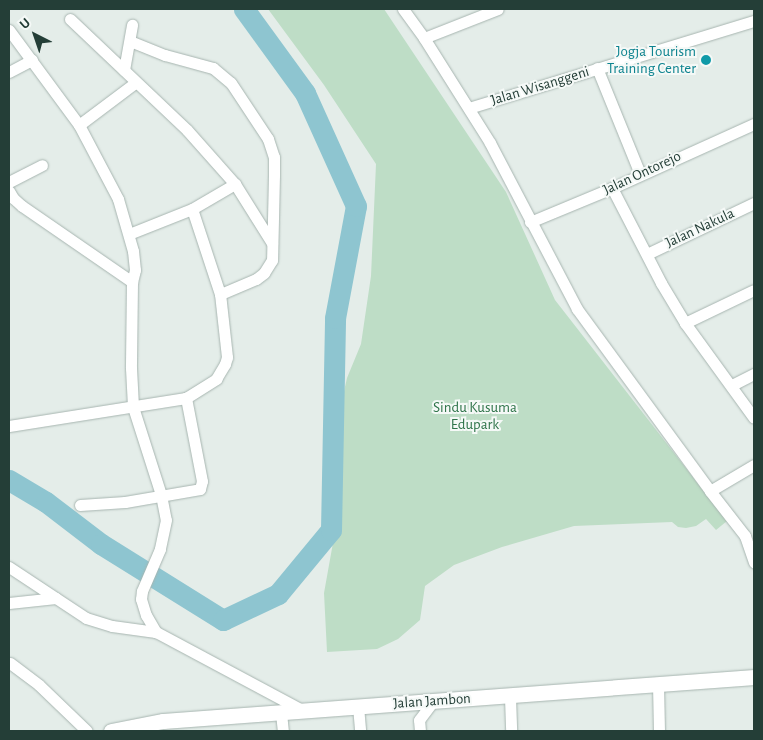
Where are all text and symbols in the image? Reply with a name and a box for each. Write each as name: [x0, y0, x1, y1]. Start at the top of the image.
north arrow: [10, 10, 60, 60]
text: U: [17, 15, 33, 32]
place label: Jogja Tourism Training Center: [607, 42, 696, 77]
marker: Jogja Tourism Training Center: [700, 54, 712, 66]
street label: Jalan Wisanggeni: [489, 62, 591, 110]
street label: Jalan Ontorejo: [600, 147, 684, 199]
street label: Jalan Nakula: [663, 204, 737, 252]
park label: Sindu Kusuma Edupark: [433, 398, 517, 433]
street label: Jalan Jambon: [393, 689, 471, 713]

